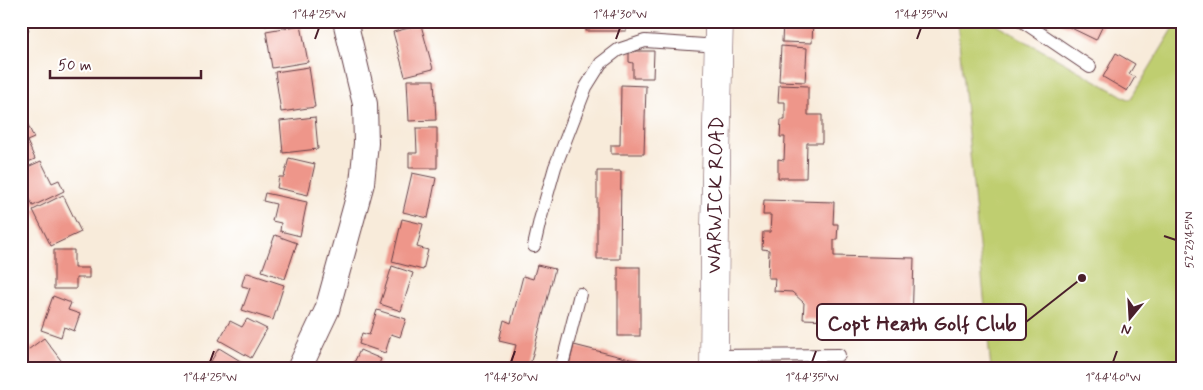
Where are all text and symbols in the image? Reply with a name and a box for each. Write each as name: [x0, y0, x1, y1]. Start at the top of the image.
text: 1°44'25"W: [292, 7, 346, 23]
text: 1°44'30"W: [593, 7, 647, 23]
text: 1°44'35"W: [894, 7, 948, 23]
scale bar: [50, 48, 201, 80]
text: 50 m: [58, 56, 92, 76]
street label: WARWICK ROAD: [701, 116, 731, 274]
text: 52°23'45"N: [1182, 212, 1198, 268]
north arrow: [1106, 292, 1156, 342]
callout: Copt Heath Golf Club: [817, 304, 1026, 340]
text: Copt Heath Golf Club: [828, 310, 1016, 338]
text: N: [1119, 319, 1134, 339]
text: 1°44'25"W: [183, 370, 237, 386]
text: 1°44'30"W: [484, 370, 538, 386]
text: 1°44'35"W: [785, 370, 839, 386]
text: 1°44'40"W: [1085, 370, 1141, 386]

